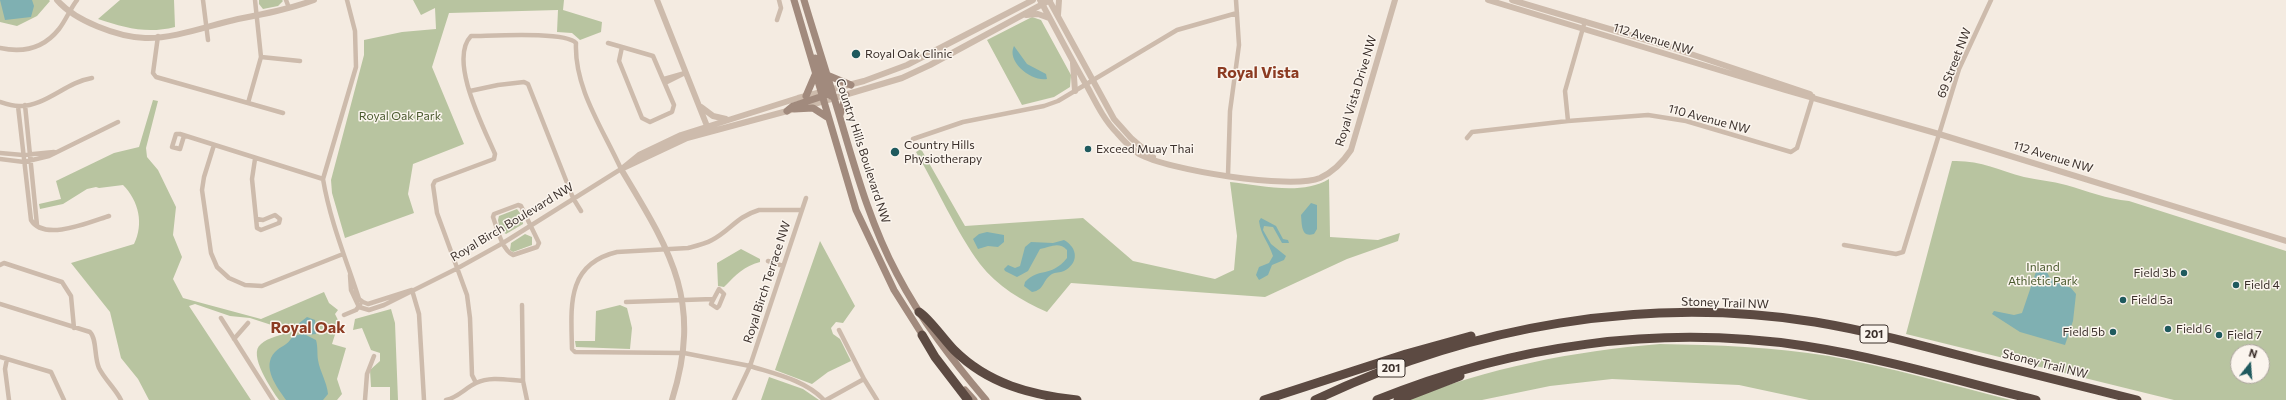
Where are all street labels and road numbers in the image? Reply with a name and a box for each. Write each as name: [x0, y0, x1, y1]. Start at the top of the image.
street label: 112 Avenue NW: [1611, 20, 1695, 58]
street label: 69 Street NW: [1934, 26, 1974, 100]
street label: Royal Vista Drive NW: [1332, 34, 1380, 148]
street label: Country Hills Boulevard NW: [833, 77, 893, 225]
street label: 110 Avenue NW: [1667, 101, 1751, 137]
street label: 112 Avenue NW: [2011, 138, 2095, 176]
street label: Royal Birch Boulevard NW: [448, 179, 576, 265]
street label: Royal Birch Terrace NW: [740, 219, 794, 345]
street label: Stoney Trail NW: [1681, 294, 1769, 312]
road number: 201: [1860, 325, 1888, 343]
street label: Stoney Trail NW: [2001, 346, 2089, 382]
road number: 201: [1377, 359, 1405, 377]

